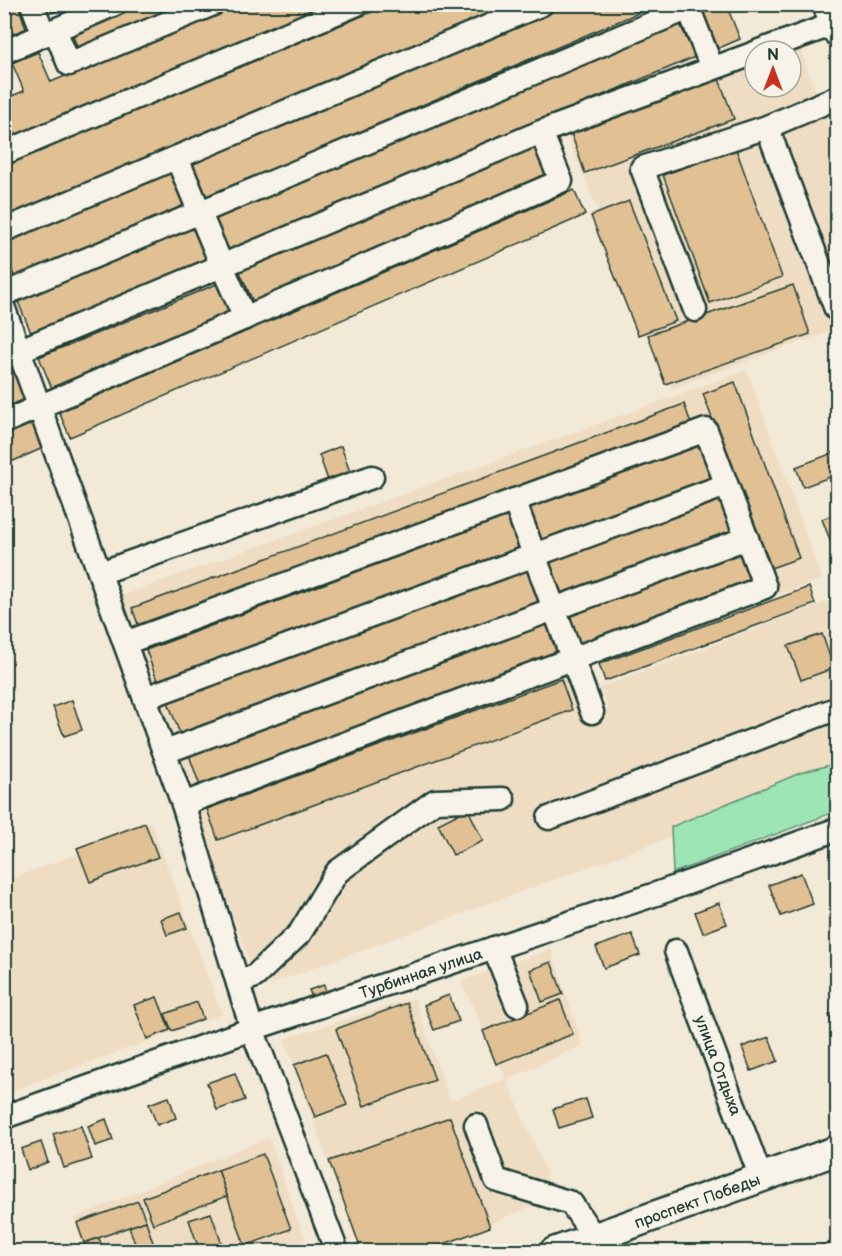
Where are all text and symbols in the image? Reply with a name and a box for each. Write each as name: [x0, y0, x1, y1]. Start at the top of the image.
north arrow: [743, 39, 803, 99]
text: N: [767, 46, 779, 65]
street label: Турбинная улица: [357, 945, 486, 1003]
street label: улица Отдыха: [690, 1013, 745, 1119]
street label: проспект Победы: [632, 1171, 763, 1233]

